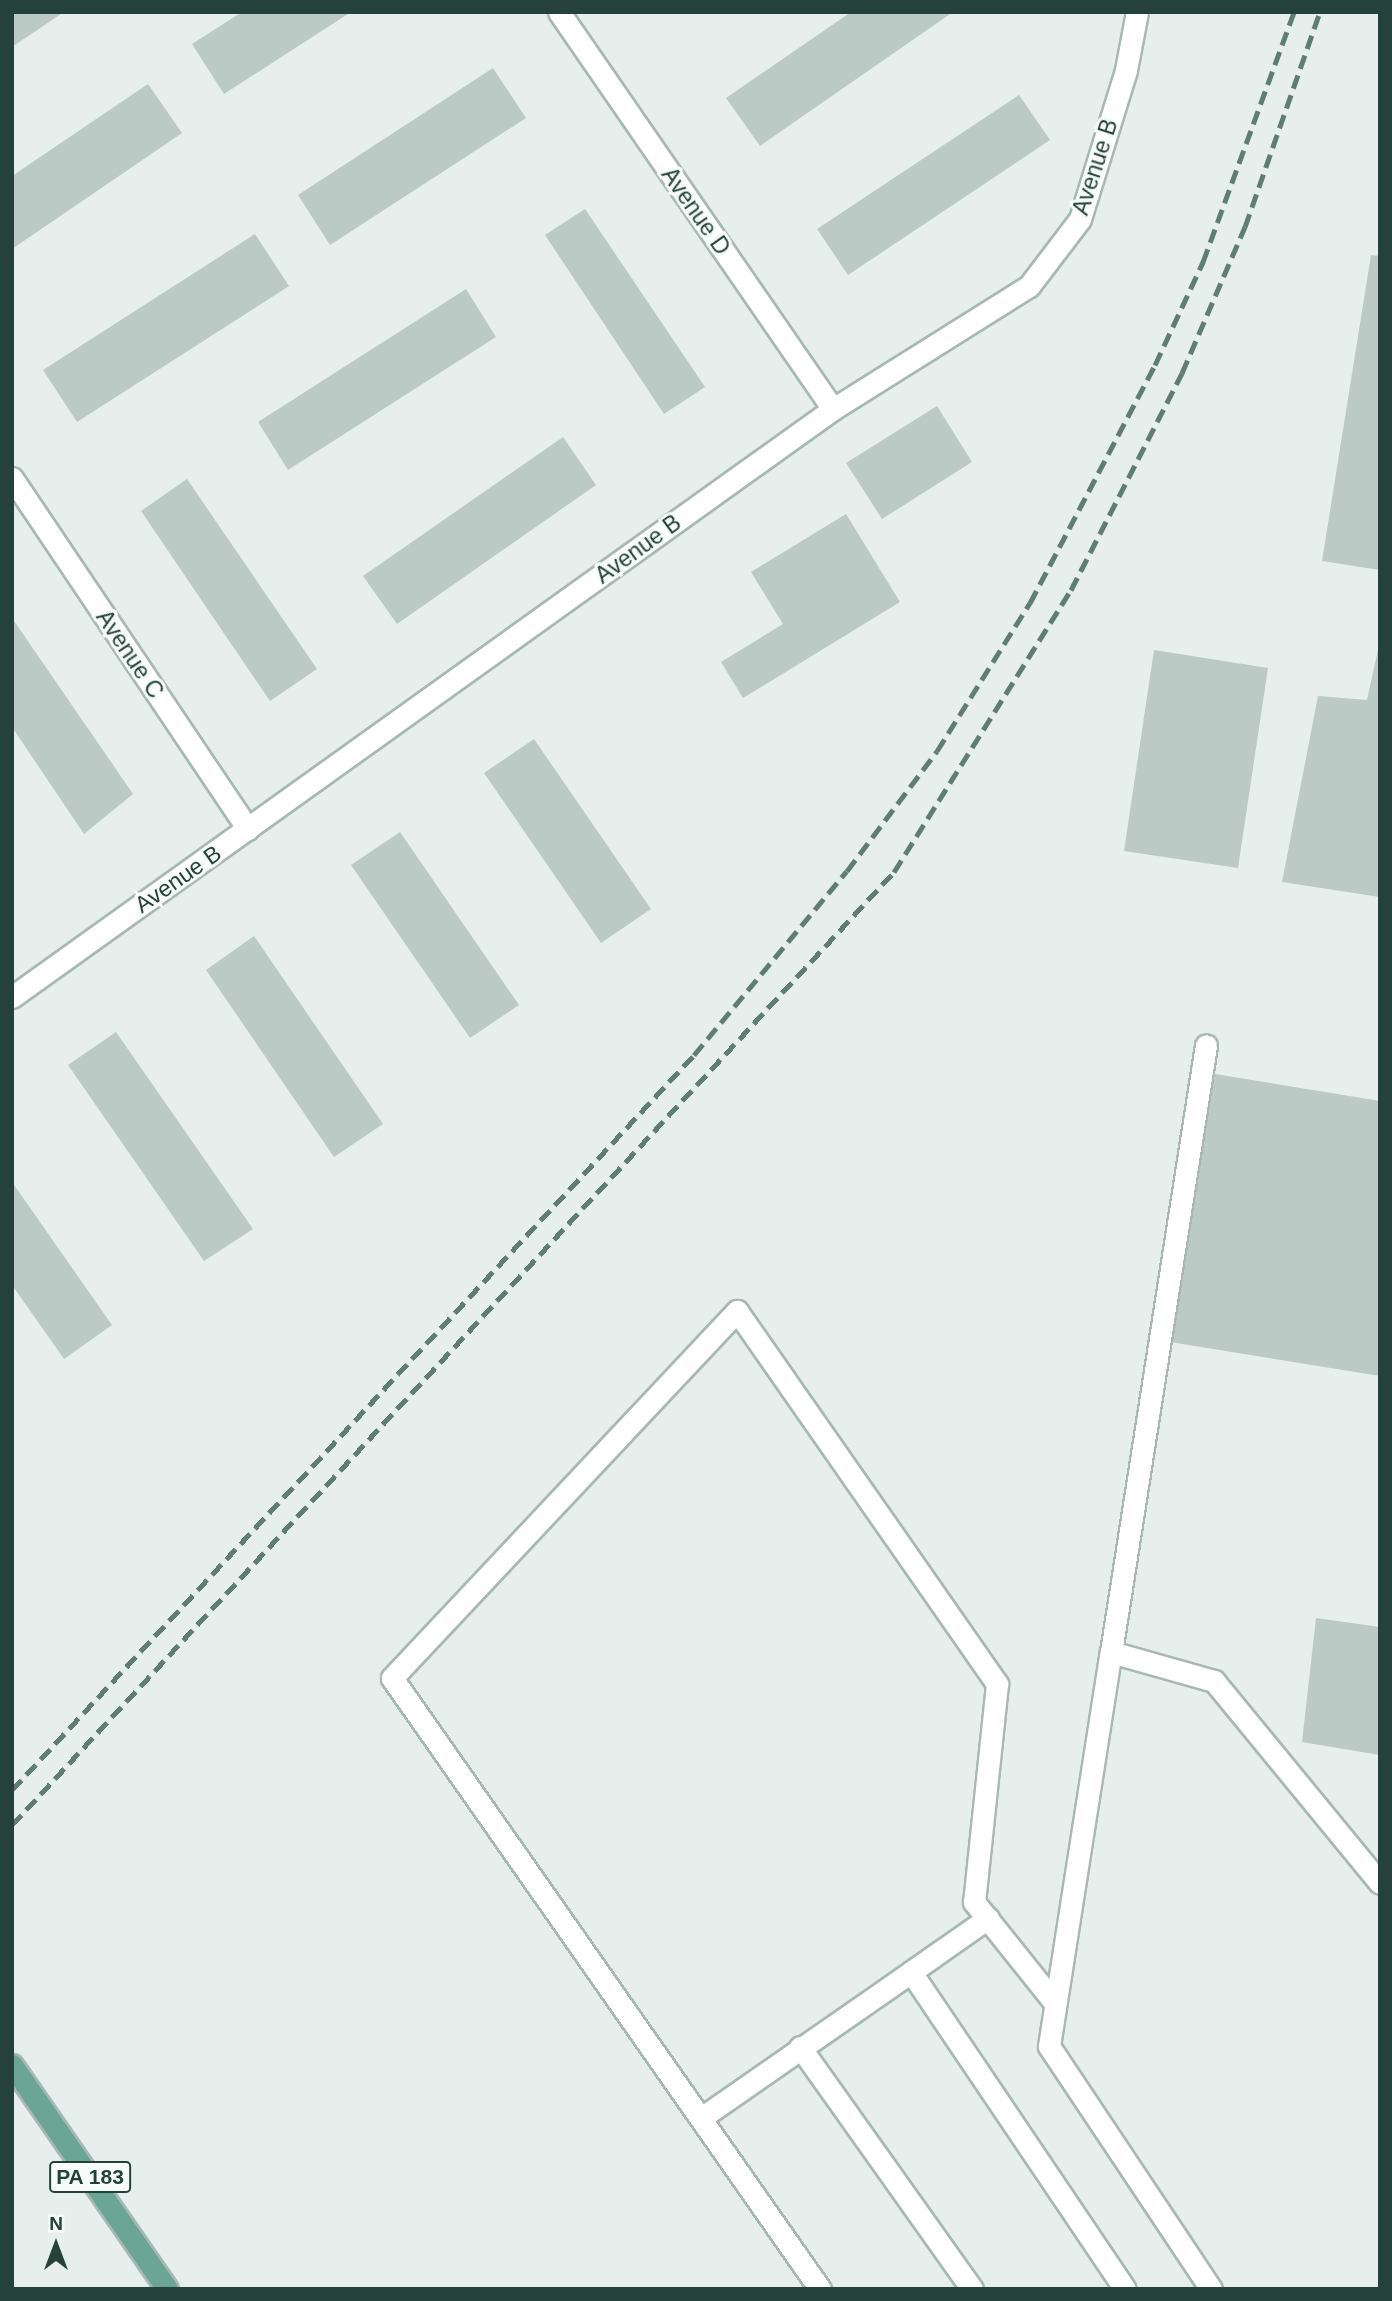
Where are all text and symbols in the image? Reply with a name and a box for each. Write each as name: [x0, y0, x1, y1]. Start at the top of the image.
street label: Avenue B: [1067, 116, 1123, 218]
street label: Avenue D: [656, 162, 736, 260]
street label: Avenue B: [590, 509, 686, 589]
street label: Avenue C: [90, 605, 170, 703]
street label: Avenue B: [129, 839, 227, 919]
road number: PA 183: [48, 2160, 132, 2194]
north arrow: [21, 2210, 91, 2280]
text: N: [49, 2213, 63, 2234]

